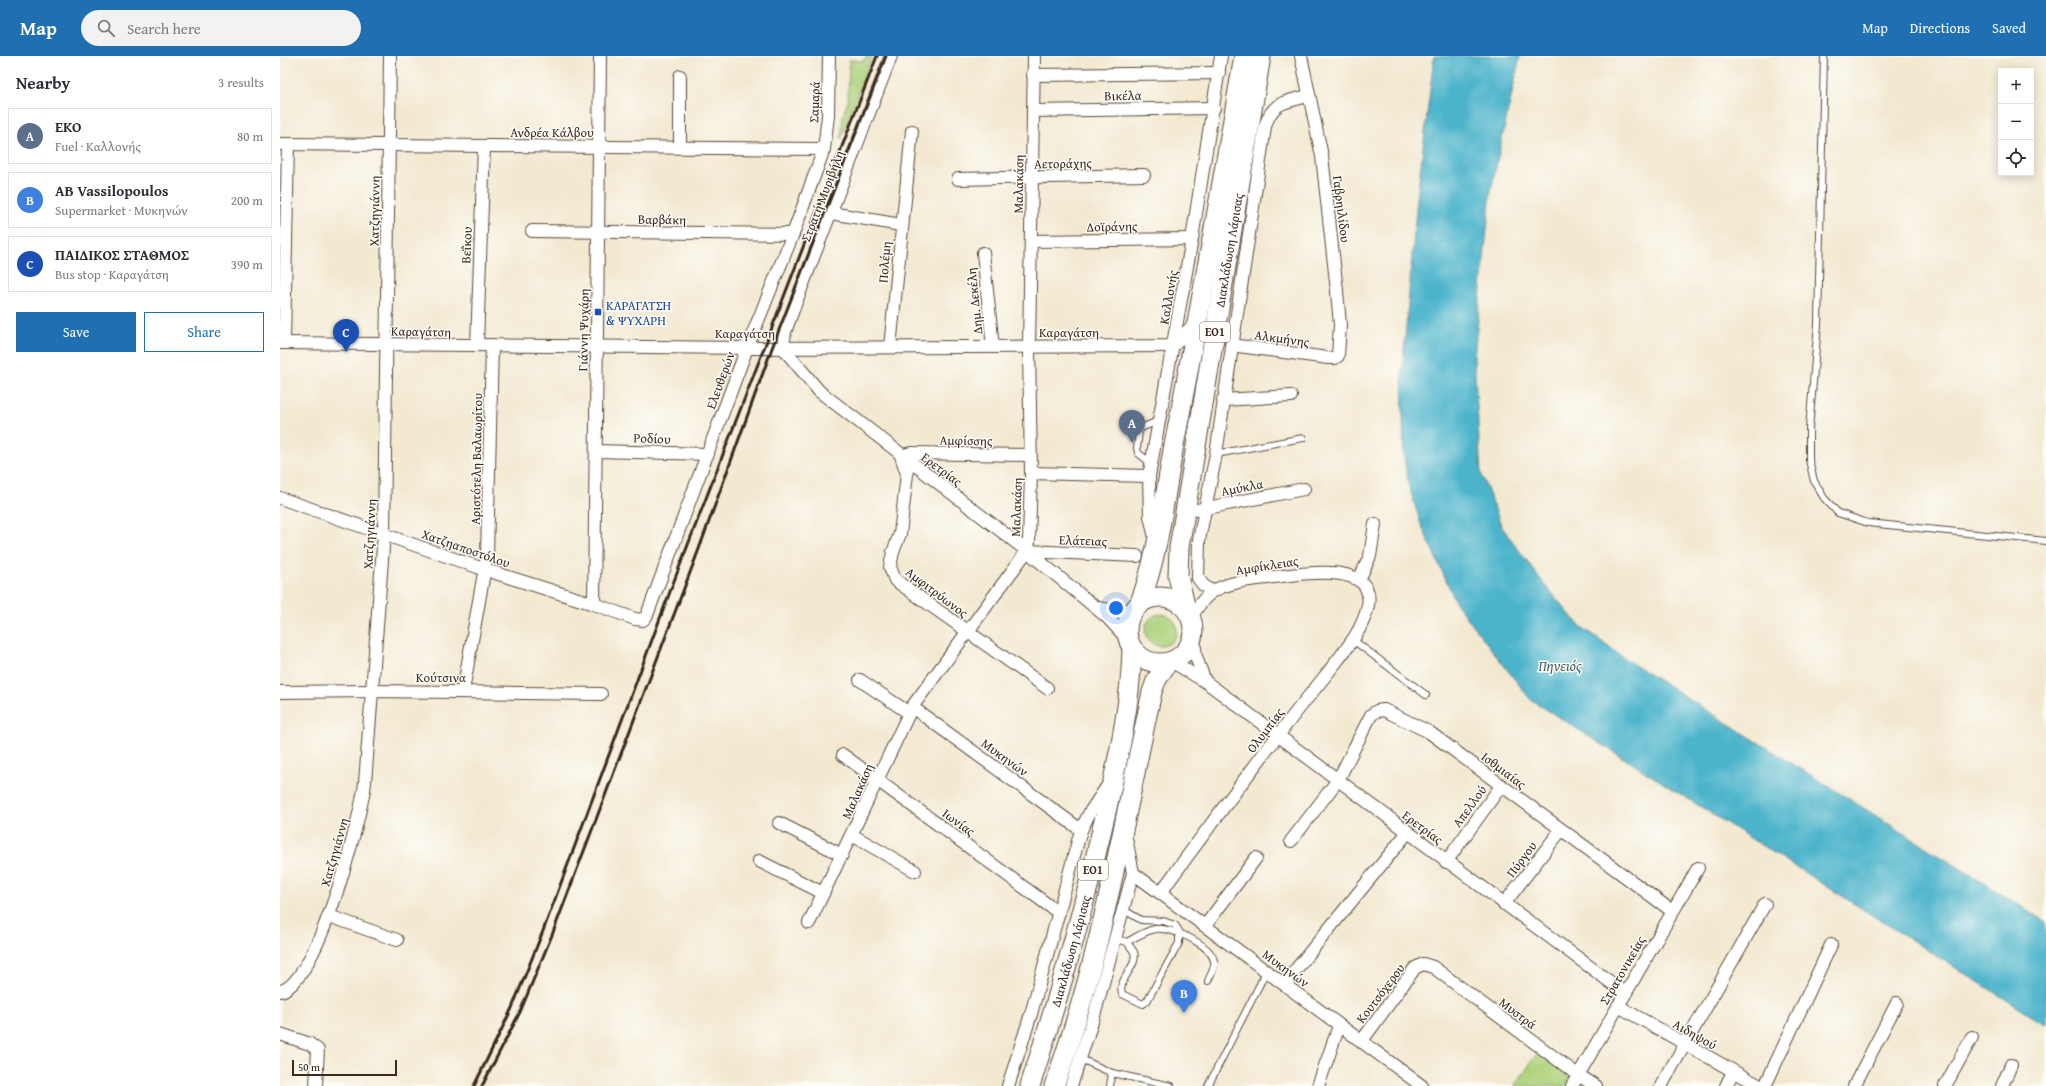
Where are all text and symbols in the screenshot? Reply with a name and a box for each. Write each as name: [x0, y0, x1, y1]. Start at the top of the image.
search box: [81, 10, 361, 46]
text: Map: [20, 14, 57, 42]
icon: search: [95, 17, 117, 39]
text: Search here: [127, 18, 201, 39]
text: Map: [1862, 18, 1888, 38]
text: Directions: [1910, 18, 1970, 38]
text: Saved: [1992, 18, 2026, 38]
map controls: [1998, 68, 2034, 176]
button: +: [1998, 68, 2034, 104]
text: Nearby: [16, 70, 70, 95]
text: 3 results: [218, 73, 264, 92]
street label: Σαμαρά: [804, 81, 825, 123]
street label: Βικέλα: [1104, 86, 1142, 105]
button: −: [1998, 104, 2034, 140]
text: EKO: [55, 116, 82, 137]
street label: Ανδρέα Κάλβου: [510, 123, 594, 142]
text: A: [26, 127, 34, 146]
text: 80 m: [237, 127, 263, 146]
text: Fuel · Καλλoνής: [55, 137, 141, 156]
button: locate: [1998, 140, 2034, 176]
street label: Στρατή Μυριβήλη: [796, 148, 849, 245]
street label: Αετοράχης: [1034, 153, 1093, 174]
street label: Μαλακάση: [1008, 154, 1029, 214]
street label: Γαβρηιλίδου: [1328, 174, 1355, 244]
street label: Χατζηγιάννη: [364, 175, 385, 247]
text: AB Vassilopoulos: [55, 180, 168, 201]
text: B: [26, 191, 34, 210]
text: 200 m: [231, 191, 263, 210]
street label: Διακλάδωση Λάρισας: [1210, 191, 1248, 309]
text: Supermarket · Μυκηνών: [55, 201, 188, 220]
street label: Βαρβάκη: [638, 210, 686, 229]
street label: Δοϊράνης: [1086, 217, 1138, 236]
street label: Βεΐκου: [456, 226, 477, 264]
street label: Πολέμη: [873, 240, 896, 284]
text: ΠΑΙΔΙΚΟΣ ΣΤΑΘΜΟΣ: [55, 244, 189, 265]
text: C: [26, 255, 34, 274]
text: 390 m: [231, 255, 263, 274]
text: Bus stop · Καραγάτση: [55, 265, 169, 284]
street label: Δημ. Δεκέλη: [962, 267, 987, 335]
street label: Καλλoνής: [1154, 268, 1183, 326]
street label: Γιάννη Ψυχάρη: [573, 289, 594, 371]
place label: ΚΑΡΑΓΑΤΣΗ & ΨΥΧΑΡΗ: [606, 296, 672, 330]
marker: ΚΑΡΑΓΑΤΣΗ & ΨΥΧΑΡΗ: [593, 307, 603, 317]
button: Save: [16, 312, 136, 352]
button: Share: [144, 312, 264, 352]
pin: C: [333, 319, 359, 352]
street label: Καραγάτση: [391, 321, 451, 342]
road number: ΕΟ1: [1200, 322, 1230, 342]
street label: Καραγάτση: [1039, 323, 1099, 342]
street label: Καραγάτση: [715, 324, 775, 343]
street label: Αλκμήνης: [1253, 325, 1311, 352]
street label: Ελευθερών: [701, 348, 740, 412]
street label: Αριστότελη Βαλαωρίτου: [466, 393, 487, 525]
pin: A: [1119, 410, 1145, 443]
street label: Ροδίου: [633, 428, 671, 449]
street label: Αμφίσσης: [939, 431, 993, 450]
street label: Ερετρίας: [917, 448, 966, 491]
street label: Αμύκλα: [1219, 474, 1265, 501]
street label: Μαλακάση: [1006, 477, 1027, 537]
street label: Χατζηγιάννη: [358, 498, 381, 570]
street label: Χατζηαποστόλου: [419, 524, 513, 573]
street label: Ελάτειας: [1059, 530, 1108, 551]
street label: Αμφίκλειας: [1234, 551, 1300, 580]
street label: Αμφιτρύωνος: [901, 563, 972, 623]
your location: [1106, 598, 1126, 618]
water label: Πηνειός: [1537, 656, 1582, 676]
street label: Κούτσινα: [416, 668, 466, 687]
street label: Ολυμπίας: [1242, 703, 1289, 757]
street label: Μυκηνών: [977, 734, 1032, 781]
street label: Ισθμιαίας: [1477, 747, 1531, 794]
street label: Μαλακάση: [837, 760, 878, 822]
street label: Απελλού: [1448, 781, 1491, 831]
street label: Ιωνίας: [938, 804, 979, 841]
street label: Ερετρίας: [1398, 806, 1447, 849]
street label: Χατζηγιάννη: [316, 815, 353, 889]
street label: Πύργου: [1501, 837, 1541, 881]
road number: ΕΟ1: [1078, 860, 1108, 880]
street label: Διακλάδωση Λάρισας: [1046, 893, 1096, 1009]
street label: Στρατονικείας: [1595, 932, 1650, 1008]
street label: Μυκηνών: [1258, 945, 1313, 992]
street label: Κουτσόχερου: [1352, 959, 1409, 1027]
pin: B: [1171, 980, 1197, 1013]
street label: Μυστρά: [1495, 993, 1540, 1034]
street label: Αιδηψού: [1669, 1015, 1720, 1054]
scale bar: [292, 1058, 397, 1077]
text: 50 m: [298, 1059, 320, 1075]

